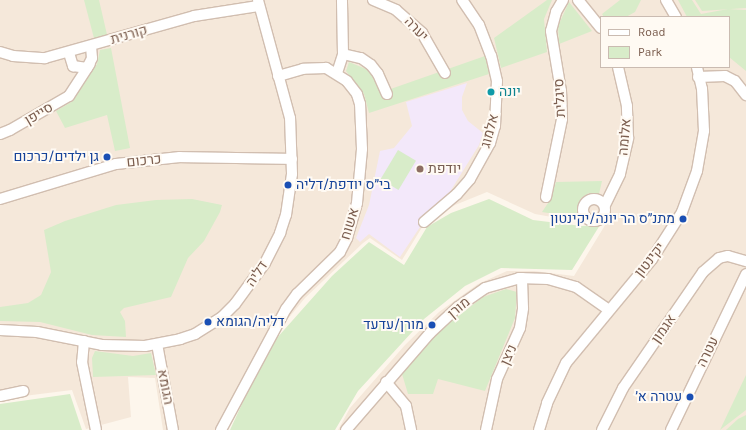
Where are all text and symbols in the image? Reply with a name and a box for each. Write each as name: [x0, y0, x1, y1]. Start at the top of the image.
street label: יערה: [401, 13, 431, 45]
legend: [600, 16, 730, 68]
street label: קורנית: [109, 22, 149, 48]
text: Road: [638, 25, 666, 39]
text: Park: [638, 45, 662, 59]
street label: סיגלית: [551, 78, 569, 118]
place label: יונה: [499, 84, 521, 100]
marker: יונה: [486, 87, 496, 97]
street label: סייפן: [22, 99, 56, 129]
street label: אלמוג: [477, 112, 503, 150]
street label: אלומה: [615, 118, 635, 156]
place label: גן ילדים/כרכום: [13, 149, 99, 165]
street label: כרכום: [126, 151, 162, 171]
marker: גן ילדים/כרכום: [102, 152, 112, 162]
place label: יודפת: [428, 161, 461, 177]
marker: יודפת: [415, 164, 425, 174]
place label: בי״ס יודפת/דליה: [296, 177, 391, 193]
marker: בי״ס יודפת/דליה: [283, 180, 293, 190]
street label: אשוח: [337, 206, 363, 242]
place label: מתנ״ס הר יונה/יקינטון: [550, 211, 675, 227]
marker: מתנ״ס הר יונה/יקינטון: [678, 214, 688, 224]
street label: יקינטון: [631, 239, 669, 281]
street label: דליה: [243, 258, 271, 290]
street label: מורן: [444, 294, 474, 322]
street label: אגמון: [648, 311, 680, 347]
place label: דליה/הגומא: [216, 314, 285, 330]
marker: דליה/הגומא: [203, 317, 213, 327]
place label: מורן/עדעד: [363, 317, 424, 333]
marker: מורן/עדעד: [427, 320, 437, 330]
street label: עטרה: [693, 334, 723, 370]
street label: ניצן: [497, 342, 521, 368]
street label: הגומא: [153, 368, 177, 406]
place label: עטרה א׳: [636, 389, 682, 405]
marker: עטרה א׳: [685, 392, 695, 402]

